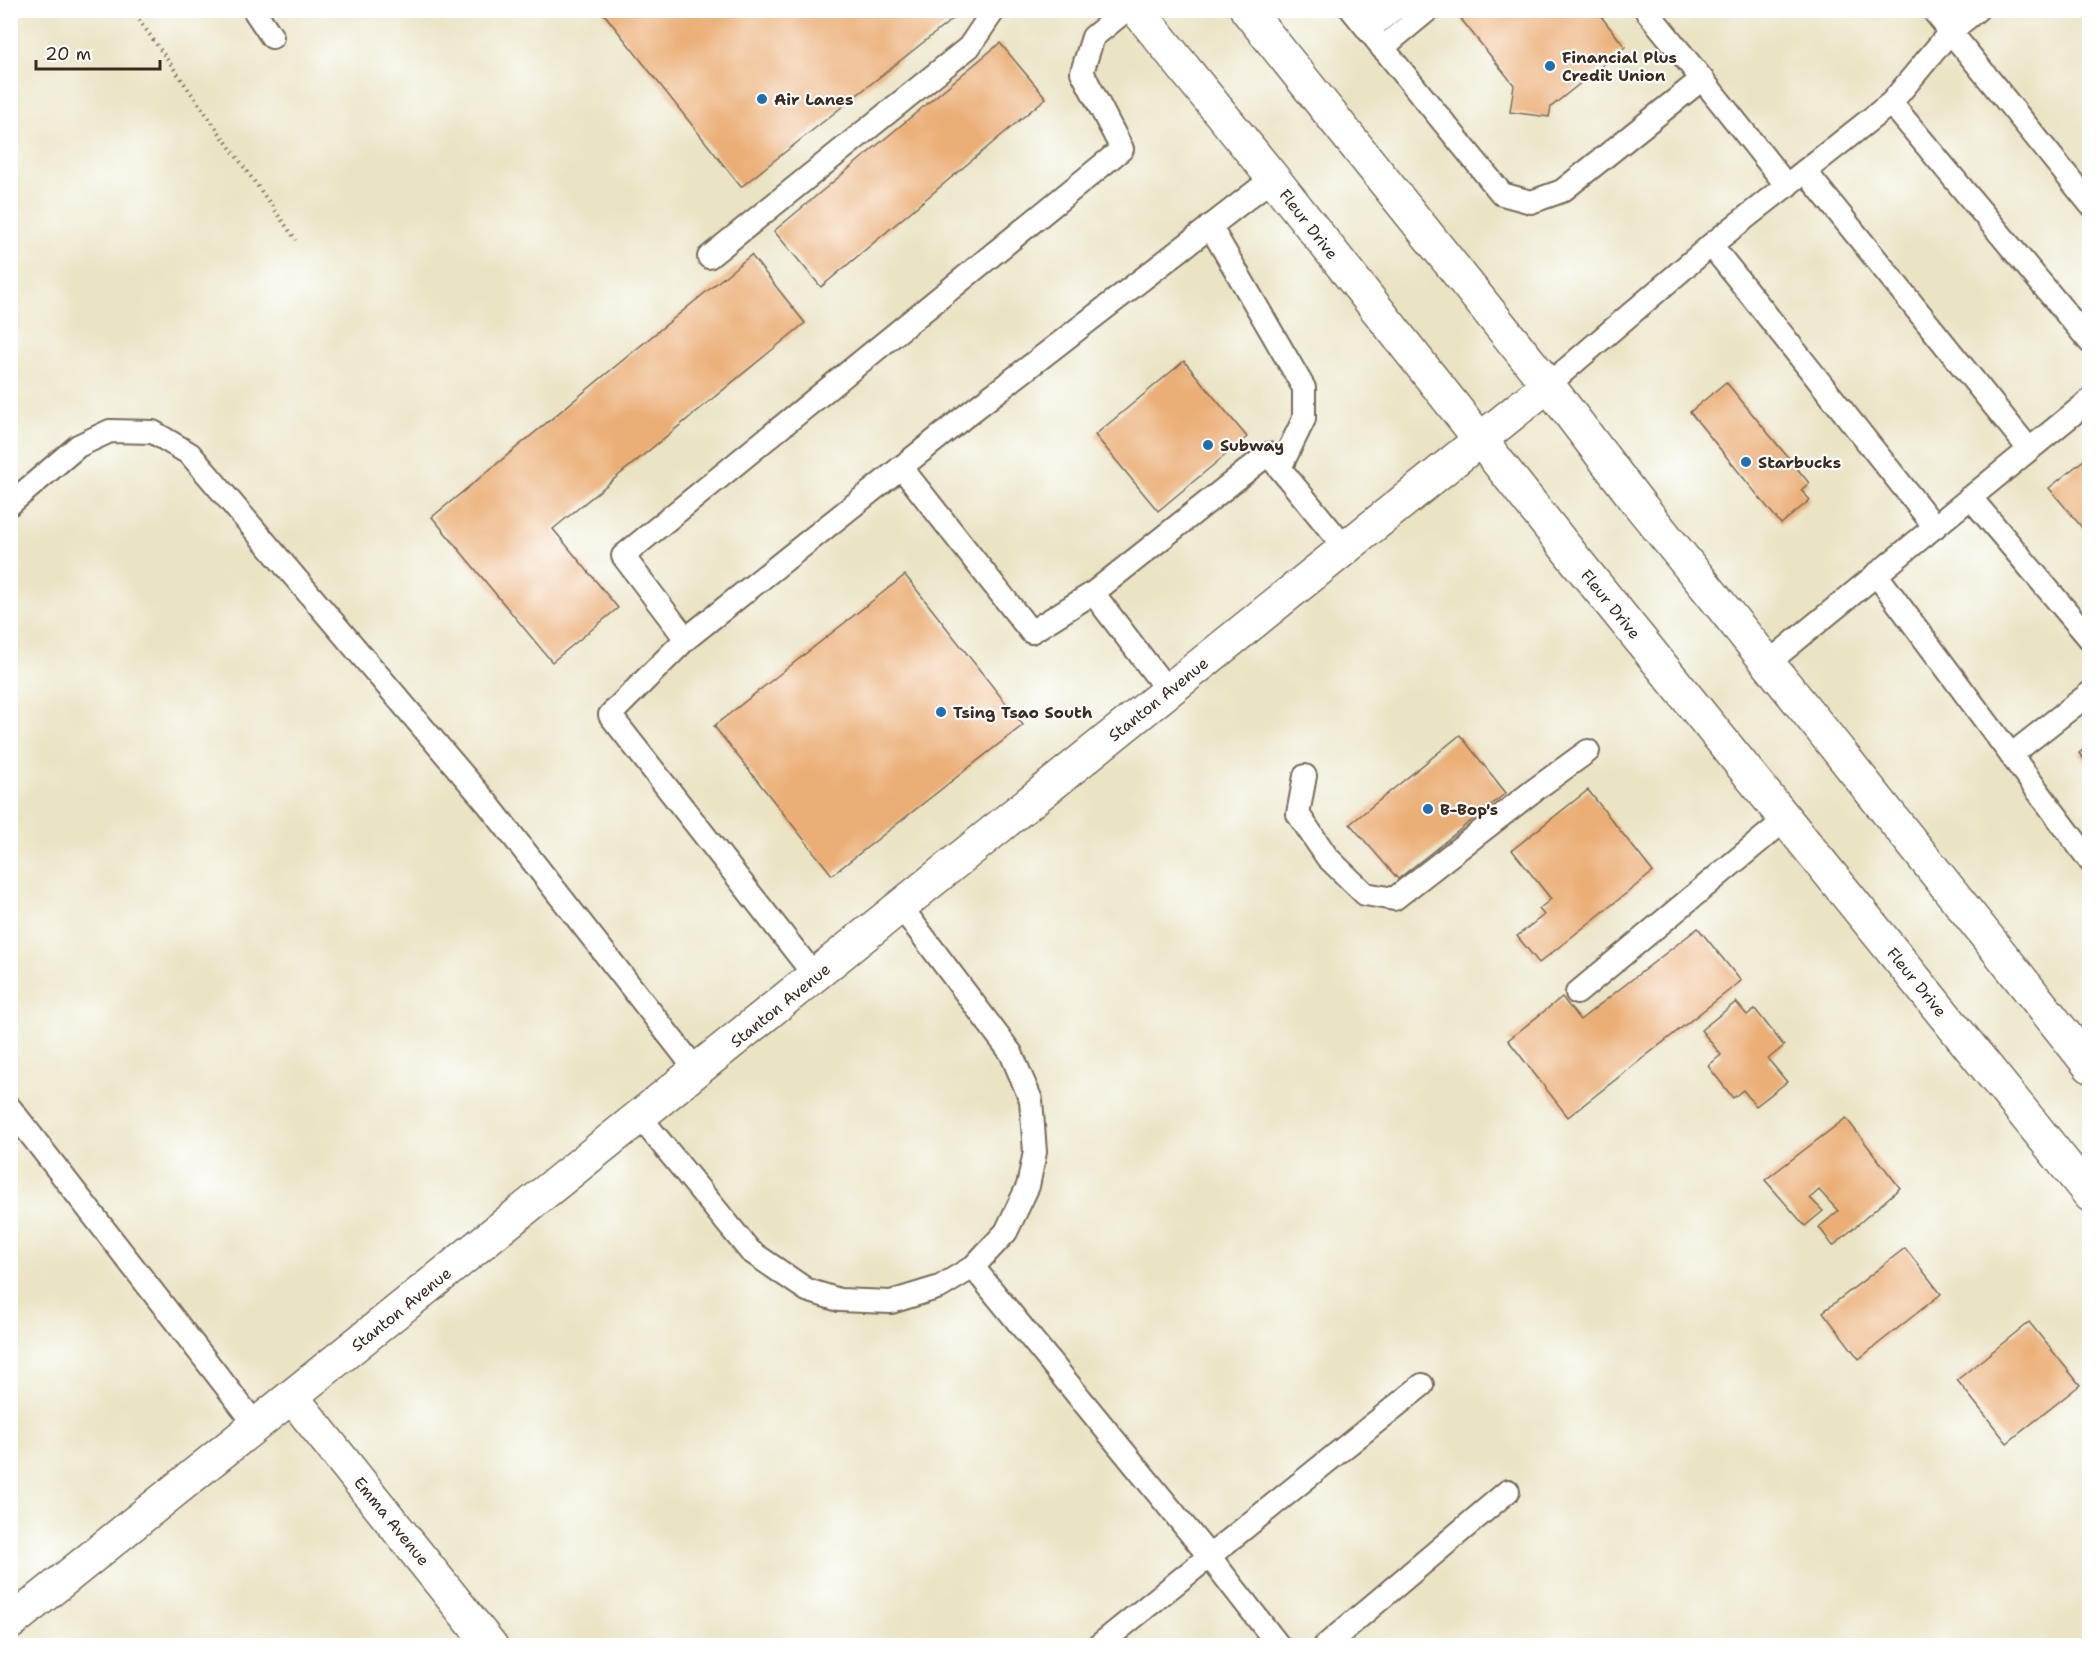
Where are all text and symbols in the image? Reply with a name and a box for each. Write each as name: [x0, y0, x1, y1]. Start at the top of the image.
scale bar: [36, 33, 160, 71]
text: 20 m: [45, 42, 91, 66]
place label: Financial Plus Credit Union: [1562, 47, 1677, 86]
marker: Financial Plus Credit Union: [1543, 59, 1557, 73]
place label: Air Lanes: [774, 89, 853, 110]
marker: Air Lanes: [755, 92, 769, 106]
street label: Fleur Drive: [1275, 185, 1343, 264]
place label: Subway: [1220, 435, 1284, 456]
marker: Subway: [1201, 438, 1215, 452]
place label: Starbucks: [1758, 452, 1841, 473]
marker: Starbucks: [1739, 455, 1753, 469]
street label: Fleur Drive: [1576, 565, 1645, 643]
street label: Stanton Avenue: [1104, 653, 1213, 746]
place label: Tsing Tsao South: [953, 702, 1093, 723]
marker: Tsing Tsao South: [934, 705, 948, 719]
place label: B-Bop's: [1440, 799, 1498, 820]
marker: B-Bop's: [1421, 802, 1435, 816]
street label: Fleur Drive: [1882, 943, 1951, 1021]
street label: Stanton Avenue: [726, 959, 835, 1052]
street label: Stanton Avenue: [347, 1263, 456, 1356]
street label: Emma Avenue: [349, 1472, 434, 1570]

